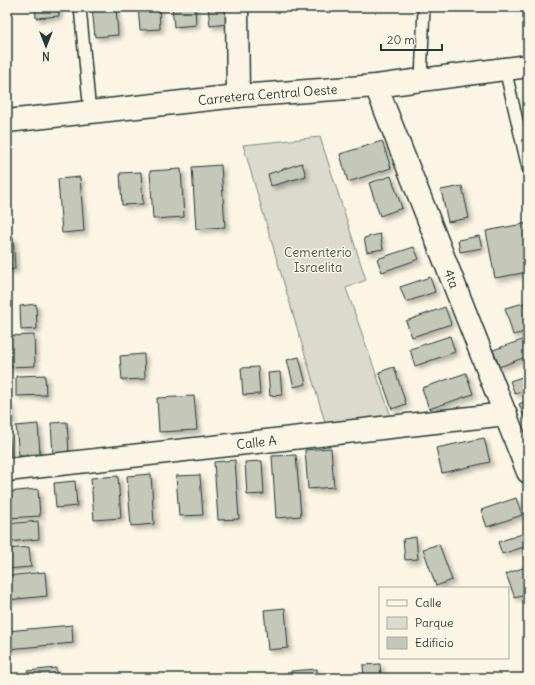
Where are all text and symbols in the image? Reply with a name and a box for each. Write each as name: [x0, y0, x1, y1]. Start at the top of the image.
north arrow: [26, 26, 66, 66]
scale bar: [381, 26, 442, 52]
text: 20 m: [387, 32, 415, 47]
text: N: [42, 49, 50, 63]
street label: Carretera Central Oeste: [197, 80, 338, 109]
park label: Cementerio Israelita: [284, 244, 352, 276]
street label: 4ta: [440, 266, 463, 291]
street label: Calle A: [236, 431, 277, 453]
legend: [379, 587, 509, 659]
text: Calle: [415, 595, 442, 610]
text: Parque: [415, 615, 454, 630]
text: Edificio: [415, 635, 454, 650]

